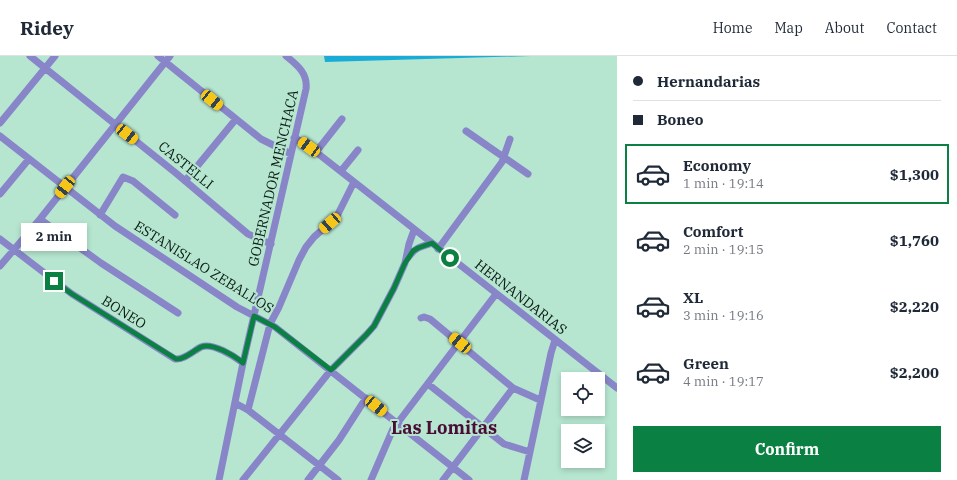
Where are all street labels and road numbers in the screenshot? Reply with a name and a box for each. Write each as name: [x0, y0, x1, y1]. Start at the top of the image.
street label: GOBERNADOR MENCHACA: [244, 87, 302, 268]
street label: CASTELLI: [155, 137, 217, 193]
street label: ESTANISLAO ZEBALLOS: [131, 217, 277, 317]
street label: HERNANDARIAS: [471, 255, 571, 339]
street label: BONEO: [98, 291, 150, 333]

